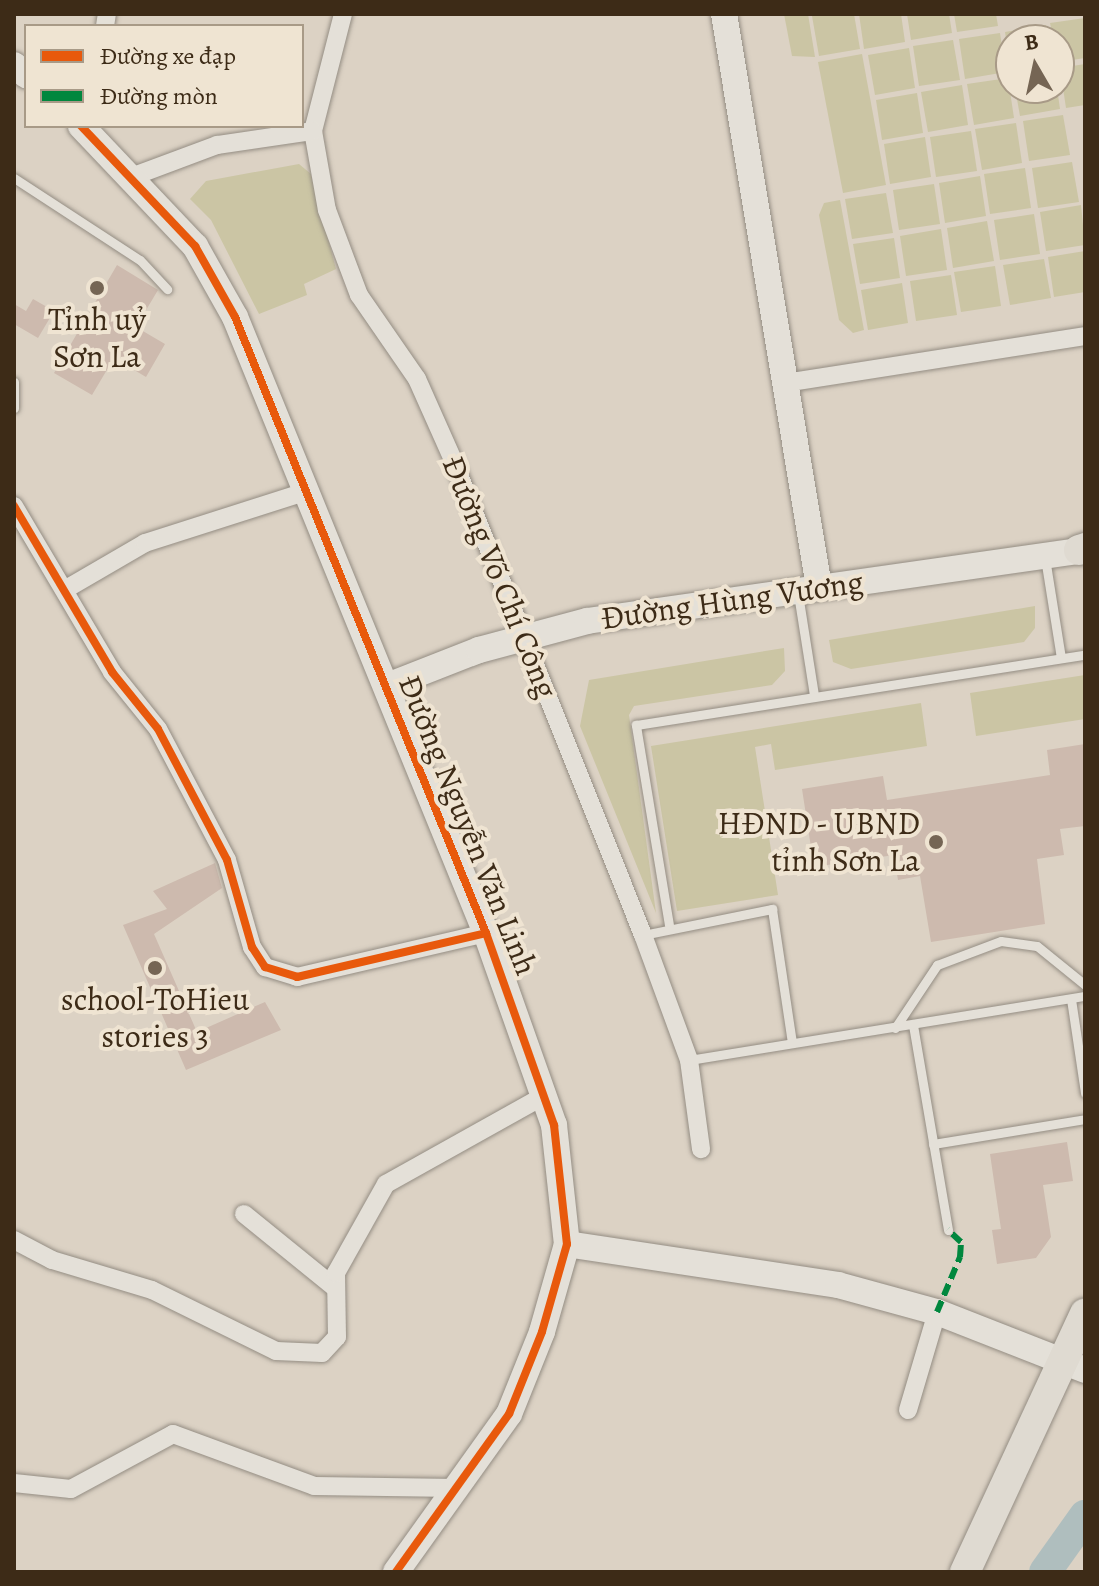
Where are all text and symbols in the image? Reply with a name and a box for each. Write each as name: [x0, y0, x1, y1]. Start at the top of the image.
legend: [24, 24, 304, 128]
north arrow: [995, 24, 1075, 104]
text: B: [1022, 26, 1041, 58]
text: Đường xe đạp: [100, 40, 236, 72]
text: Đường mòn: [100, 80, 218, 112]
marker: Tỉnh uỷ Sơn La: [88, 279, 106, 297]
place label: Tỉnh uỷ Sơn La: [48, 301, 146, 376]
street label: Đường Võ Chí Công: [434, 450, 566, 704]
street label: Đường Hùng Vương: [599, 563, 865, 637]
street label: Đường Nguyễn Văn Linh: [390, 669, 546, 981]
place label: HĐND - UBND tỉnh Sơn La: [716, 805, 920, 880]
marker: HĐND - UBND tỉnh Sơn La: [927, 833, 945, 851]
marker: school-ToHieu stories 3: [146, 959, 164, 977]
place label: school-ToHieu stories 3: [61, 981, 249, 1056]

